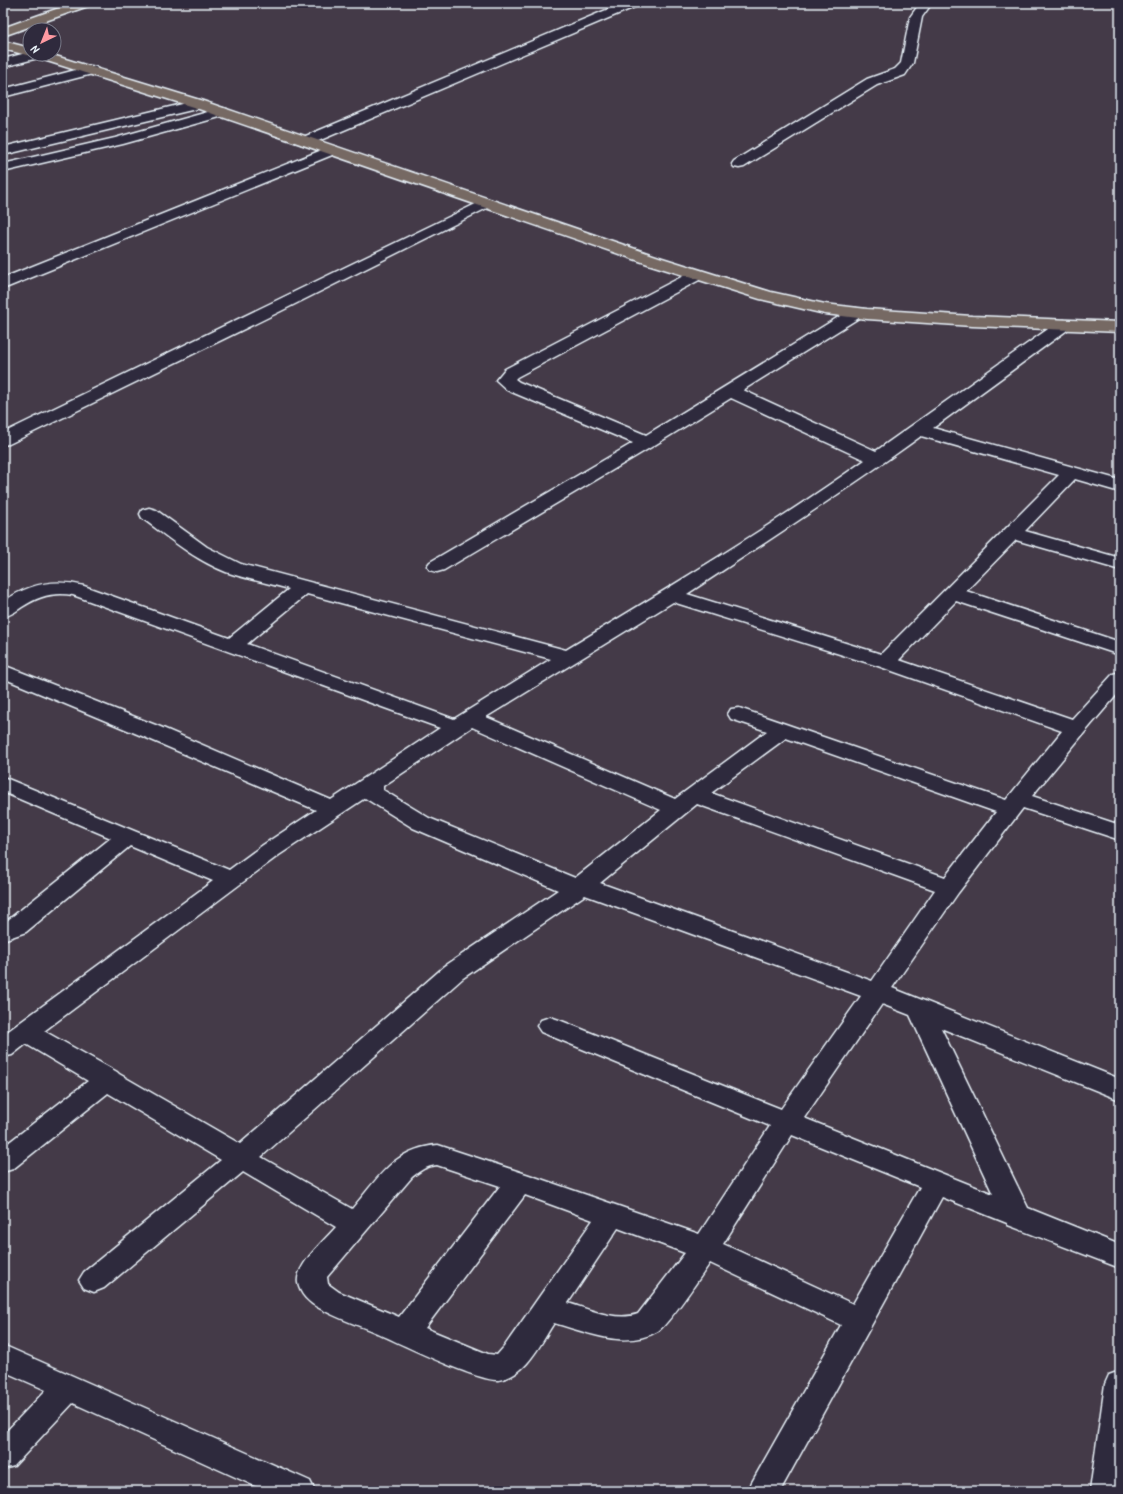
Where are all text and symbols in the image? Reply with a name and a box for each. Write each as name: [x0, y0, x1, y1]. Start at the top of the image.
north arrow: [22, 22, 62, 62]
text: N: [27, 40, 45, 58]

